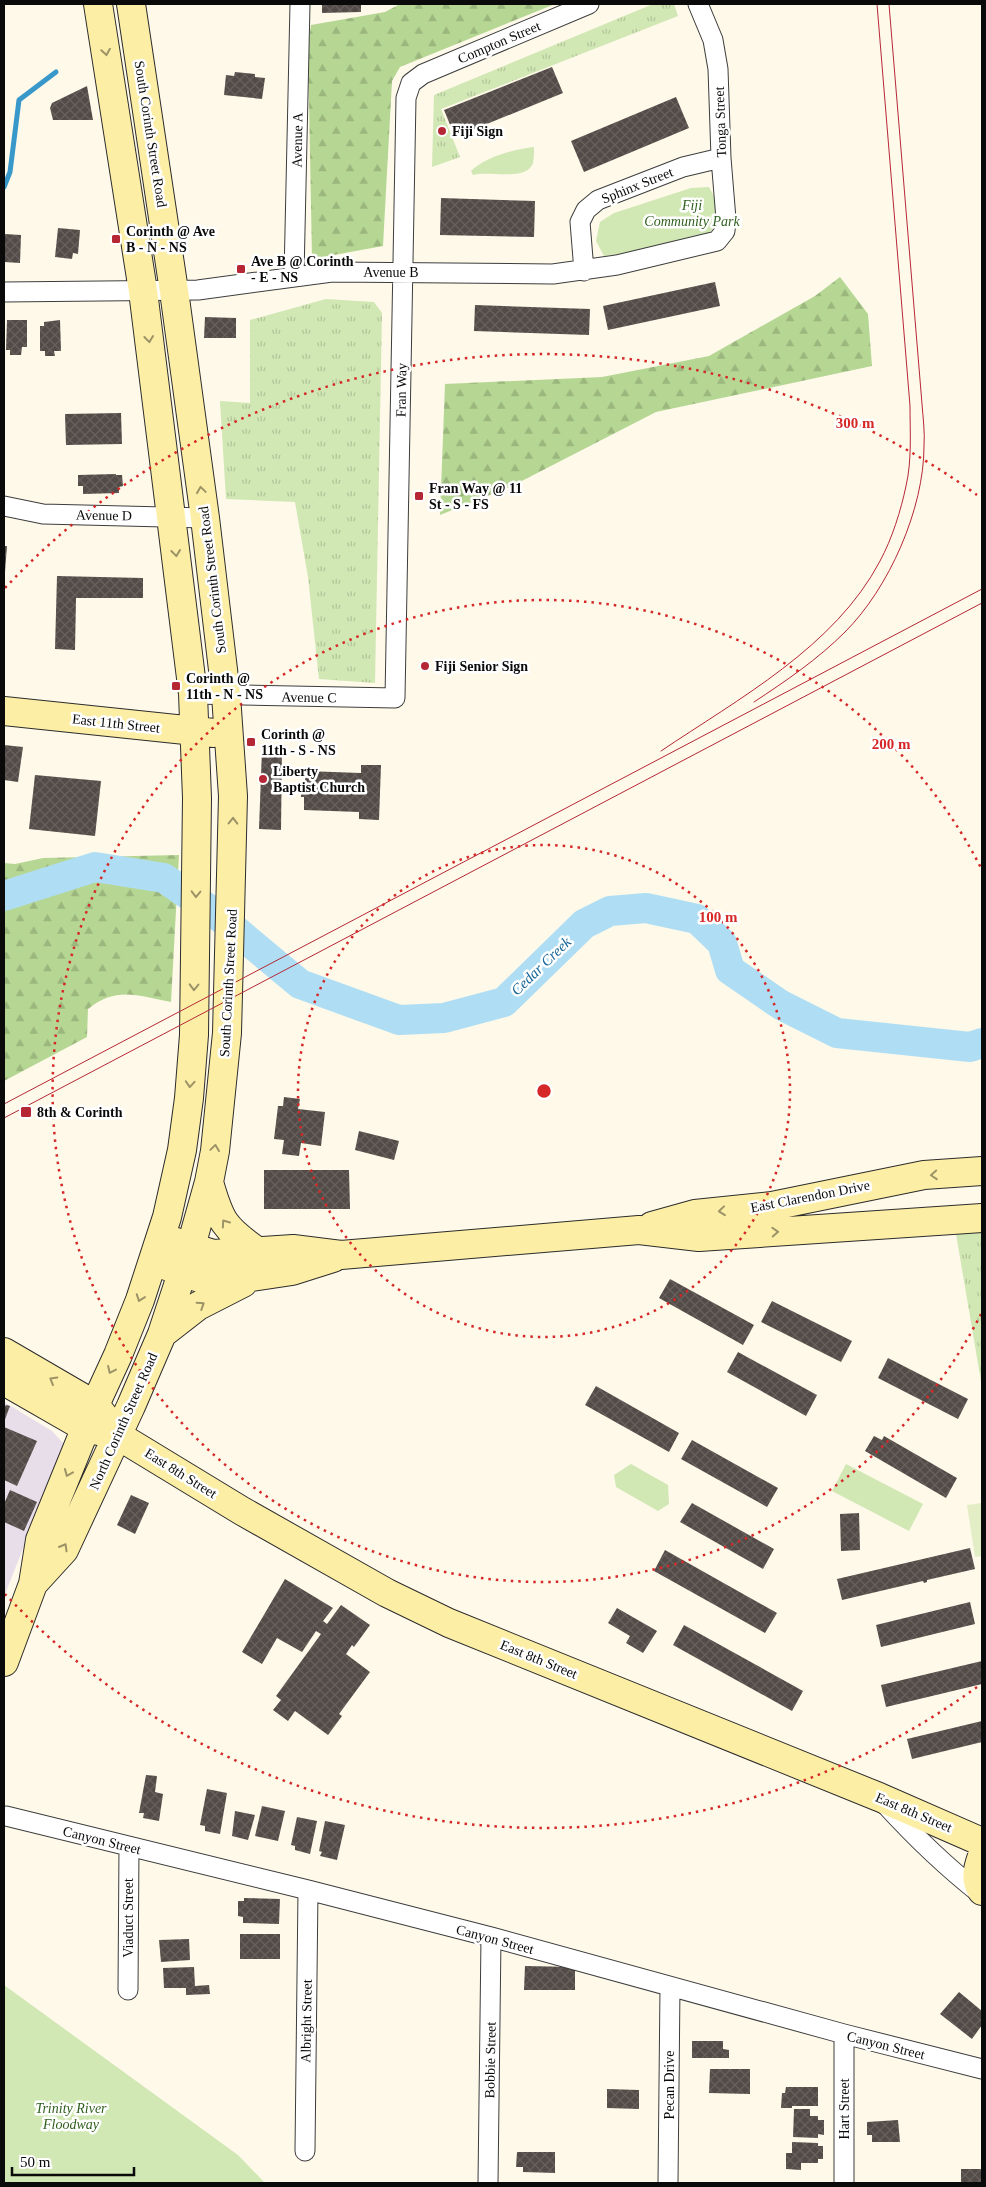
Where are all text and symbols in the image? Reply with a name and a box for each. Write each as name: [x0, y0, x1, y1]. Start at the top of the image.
street label: Compton Street: [456, 18, 543, 67]
one-way arrow: [100, 48, 111, 56]
street label: South Corinth Street Road: [132, 60, 170, 208]
street label: Tonga Street: [712, 86, 729, 158]
street label: Avenue A: [290, 111, 305, 168]
place label: Fiji Sign: [452, 124, 503, 139]
marker: Fiji Sign: [436, 125, 448, 137]
street label: Sphinx Street: [599, 164, 675, 207]
park label: Fiji Community Park: [644, 198, 740, 229]
place label: Corinth @ Ave B - N - NS: [126, 224, 215, 255]
marker: Corinth @ Ave B - N - NS: [110, 233, 122, 245]
place label: Ave B @ Corinth - E - NS: [251, 254, 354, 285]
marker: Ave B @ Corinth - E - NS: [235, 263, 247, 275]
street label: Avenue B: [363, 265, 419, 280]
one-way arrow: [143, 336, 154, 344]
street label: Fran Way: [394, 363, 409, 417]
text: 300 m: [836, 415, 875, 431]
place label: Fran Way @ 11 St - S - FS: [429, 481, 522, 512]
one-way arrow: [197, 486, 207, 495]
marker: Fran Way @ 11 St - S - FS: [413, 490, 425, 502]
street label: South Corinth Street Road: [196, 505, 229, 654]
street label: Avenue D: [76, 508, 132, 523]
one-way arrow: [170, 549, 181, 557]
place label: Fiji Senior Sign: [435, 659, 528, 674]
marker: Fiji Senior Sign: [419, 660, 431, 672]
place label: Corinth @ 11th - N - NS: [186, 671, 263, 702]
marker: Corinth @ 11th - N - NS: [170, 680, 182, 692]
street label: Avenue C: [281, 690, 337, 705]
street label: East 11th Street: [71, 711, 161, 736]
place label: Corinth @ 11th - S - NS: [261, 727, 336, 758]
marker: Corinth @ 11th - S - NS: [245, 736, 257, 748]
text: 200 m: [872, 736, 911, 752]
place label: Liberty Baptist Church: [273, 764, 365, 795]
marker: Liberty Baptist Church: [257, 773, 269, 785]
one-way arrow: [228, 817, 238, 824]
one-way arrow: [191, 890, 201, 898]
street label: South Corinth Street Road: [217, 909, 240, 1057]
text: 100 m: [699, 909, 738, 925]
water label: Cedar Creek: [508, 933, 574, 998]
one-way arrow: [189, 983, 200, 991]
one-way arrow: [185, 1080, 196, 1088]
centre of rings: [535, 1082, 553, 1100]
marker: 8th & Corinth: [19, 1105, 33, 1119]
place label: 8th & Corinth: [37, 1105, 123, 1120]
one-way arrow: [209, 1144, 220, 1152]
one-way arrow: [929, 1169, 937, 1180]
street label: East Clarendon Drive: [749, 1178, 871, 1215]
one-way arrow: [718, 1205, 726, 1216]
one-way arrow: [222, 1219, 231, 1229]
one-way arrow: [771, 1227, 779, 1238]
one-way arrow: [136, 1293, 146, 1301]
one-way arrow: [196, 1302, 205, 1311]
street label: North Corinth Street Road: [86, 1350, 160, 1492]
one-way arrow: [108, 1364, 118, 1373]
one-way arrow: [49, 1377, 58, 1387]
street label: East 8th Street: [142, 1445, 219, 1501]
one-way arrow: [64, 1468, 74, 1477]
one-way arrow: [58, 1543, 68, 1552]
street label: East 8th Street: [498, 1637, 580, 1682]
street label: East 8th Street: [873, 1790, 954, 1835]
street label: Canyon Street: [61, 1824, 142, 1857]
street label: Viaduct Street: [121, 1878, 136, 1958]
street label: Canyon Street: [454, 1922, 535, 1957]
street label: Albright Street: [298, 1979, 315, 2063]
street label: Bobbie Street: [482, 2021, 499, 2098]
street label: Canyon Street: [845, 2029, 926, 2062]
street label: Pecan Drive: [662, 2051, 677, 2119]
street label: Hart Street: [837, 2078, 852, 2140]
park label: Trinity River Floodway: [35, 2101, 107, 2132]
scale bar: [12, 2144, 135, 2176]
text: 50 m: [20, 2154, 51, 2170]

